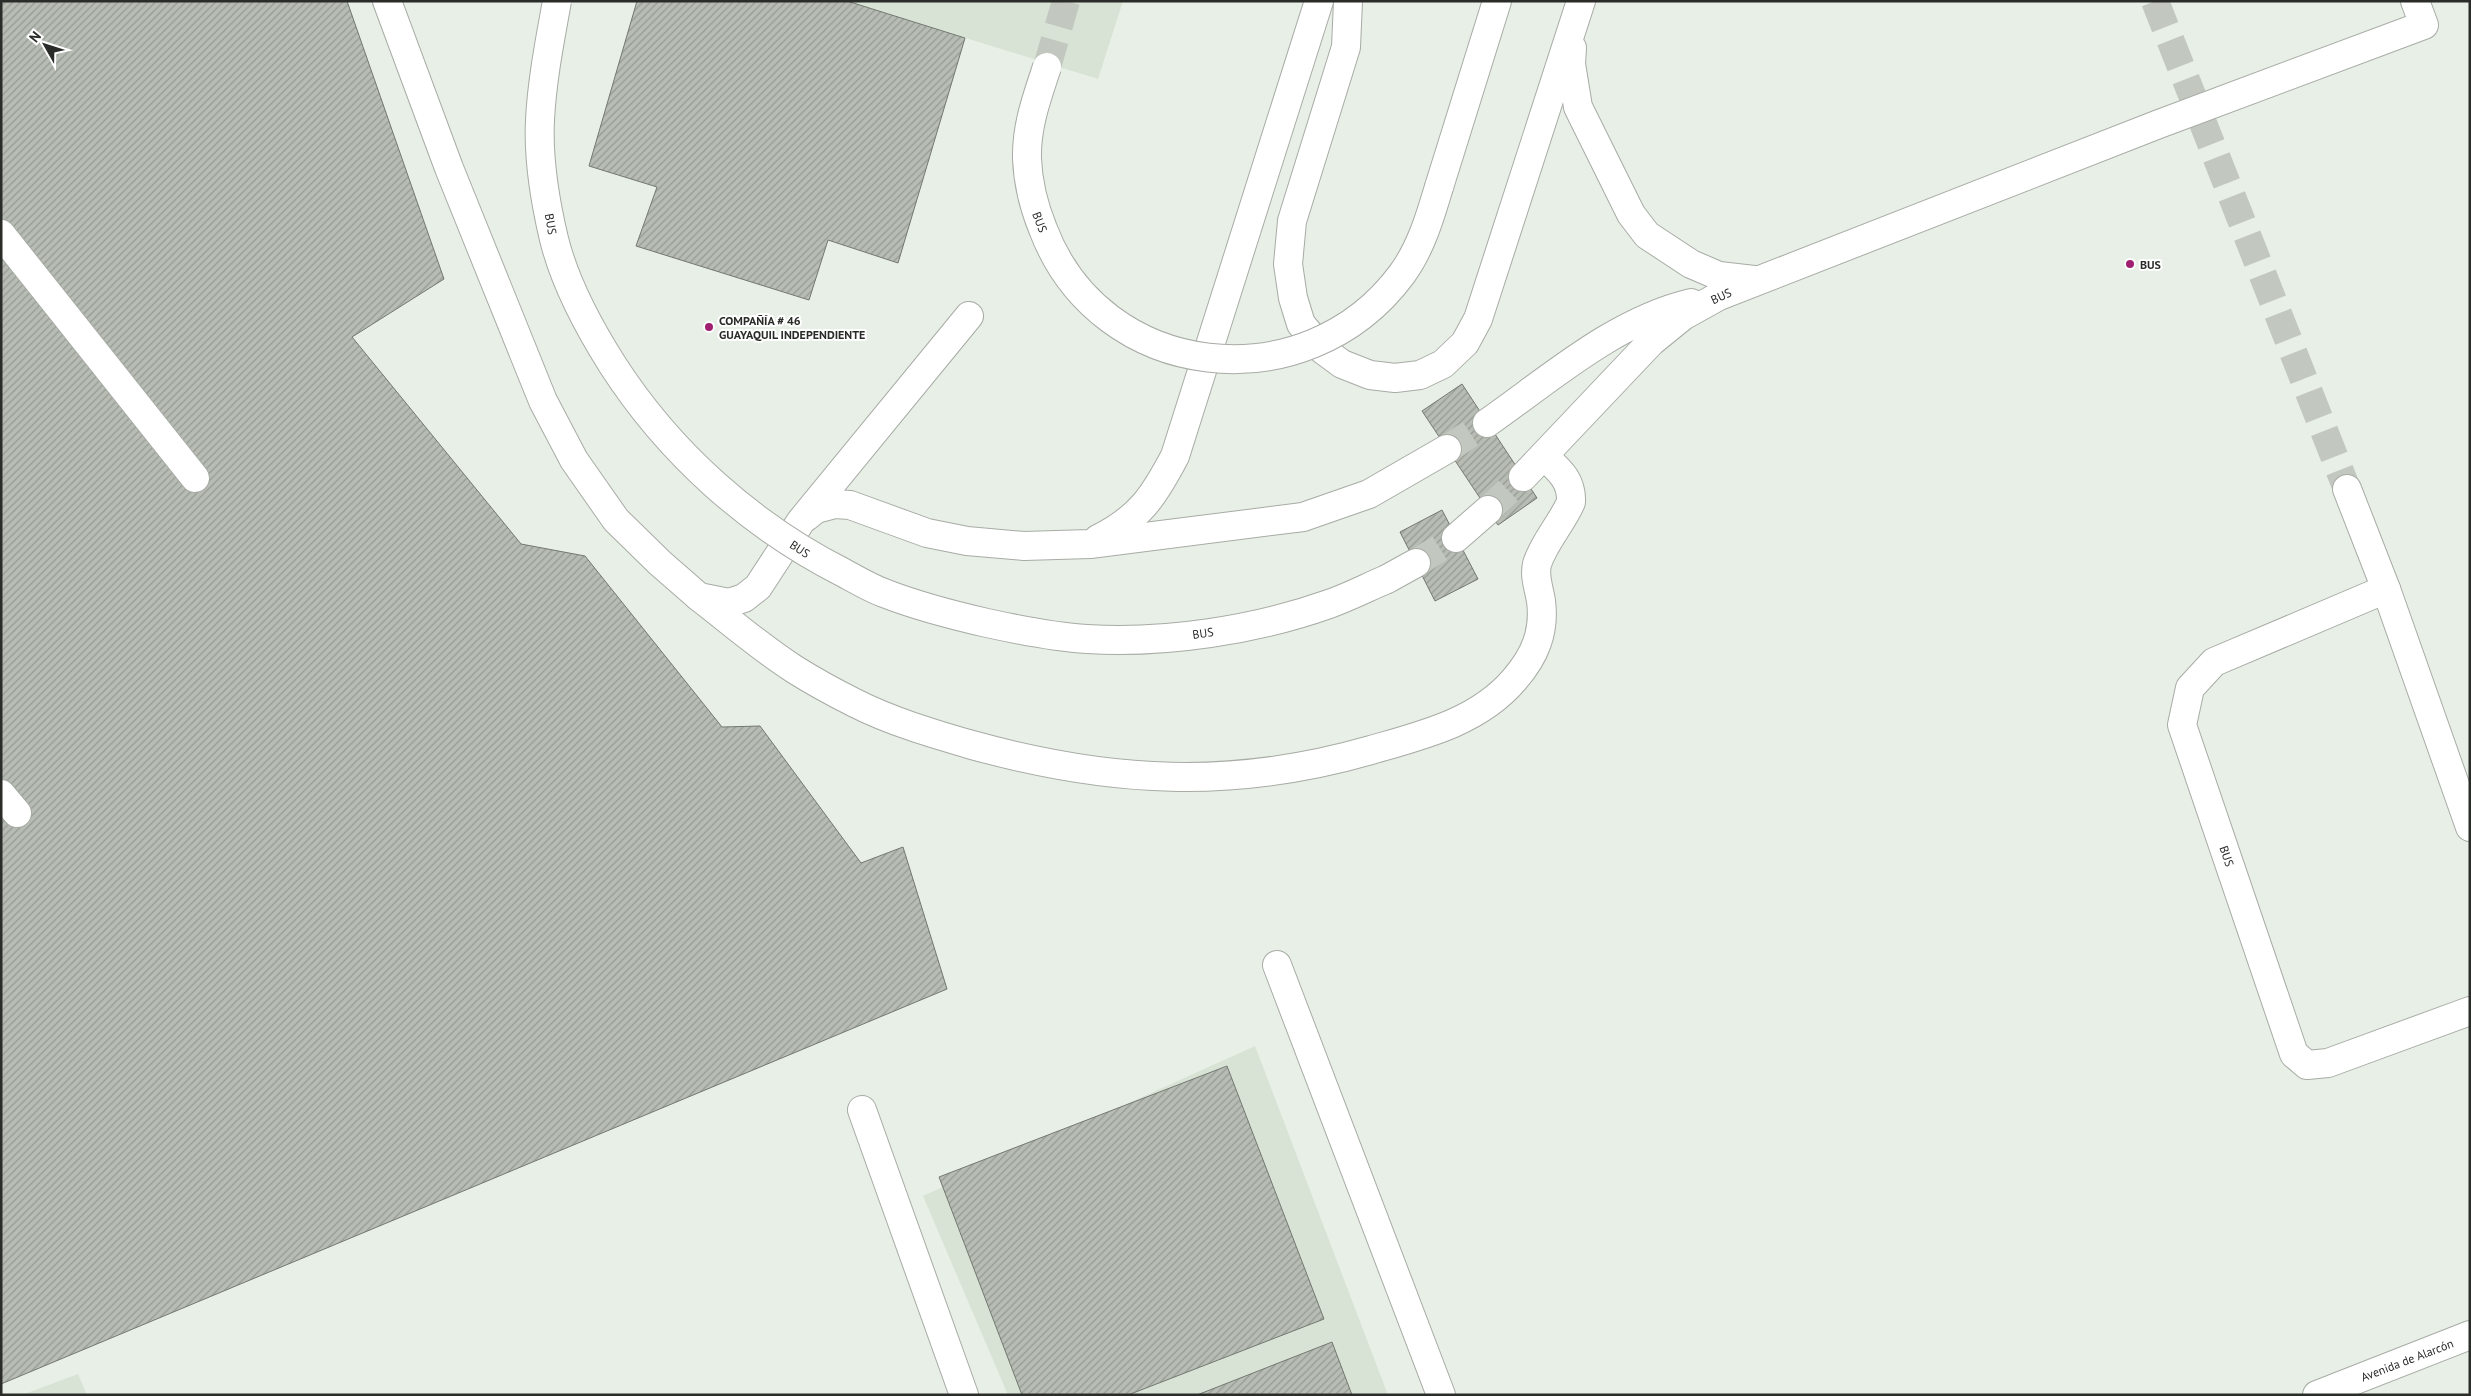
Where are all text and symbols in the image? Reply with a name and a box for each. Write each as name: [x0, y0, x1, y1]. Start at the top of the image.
north arrow: [20, 20, 70, 70]
text: N: [25, 28, 45, 46]
street label: BUS: [1029, 209, 1051, 235]
street label: BUS: [542, 212, 560, 236]
place label: BUS: [2140, 257, 2161, 272]
marker: BUS: [2124, 258, 2136, 270]
street label: BUS: [1708, 285, 1734, 307]
place label: COMPAÑÍA # 46 GUAYAQUIL INDEPENDIENTE: [719, 313, 865, 342]
marker: COMPAÑÍA # 46 GUAYAQUIL INDEPENDIENTE: [703, 321, 715, 333]
street label: BUS: [787, 537, 813, 561]
street label: BUS: [1191, 624, 1215, 642]
street label: BUS: [2216, 844, 2238, 868]
street label: Avenida de Alarcón: [2359, 1335, 2455, 1385]

